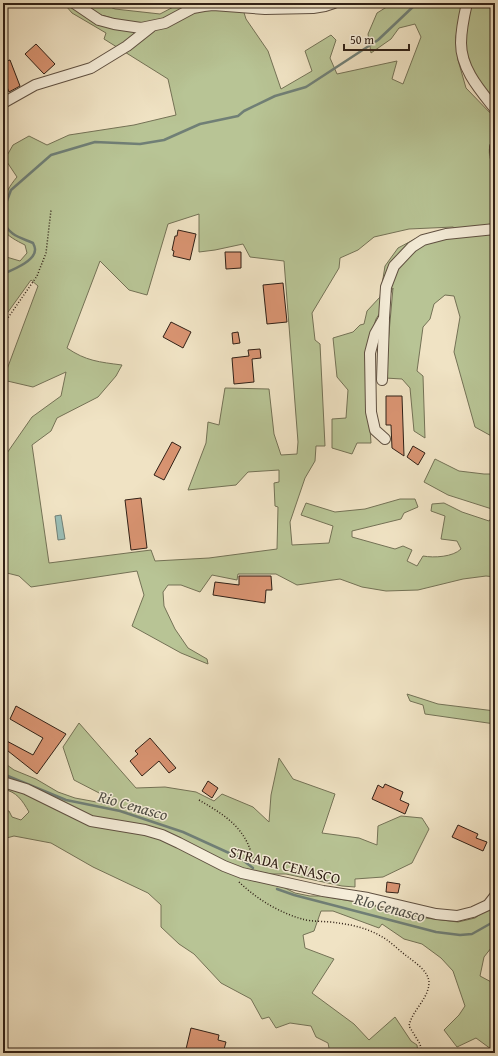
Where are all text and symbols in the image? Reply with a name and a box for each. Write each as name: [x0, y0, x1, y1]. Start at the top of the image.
scale bar: [344, 26, 409, 52]
text: 50 m: [350, 31, 374, 48]
water label: Rio Cenasco: [94, 783, 171, 826]
street label: STRADA CENASCO: [227, 841, 343, 889]
water label: RIo Cenasco: [351, 886, 428, 928]

